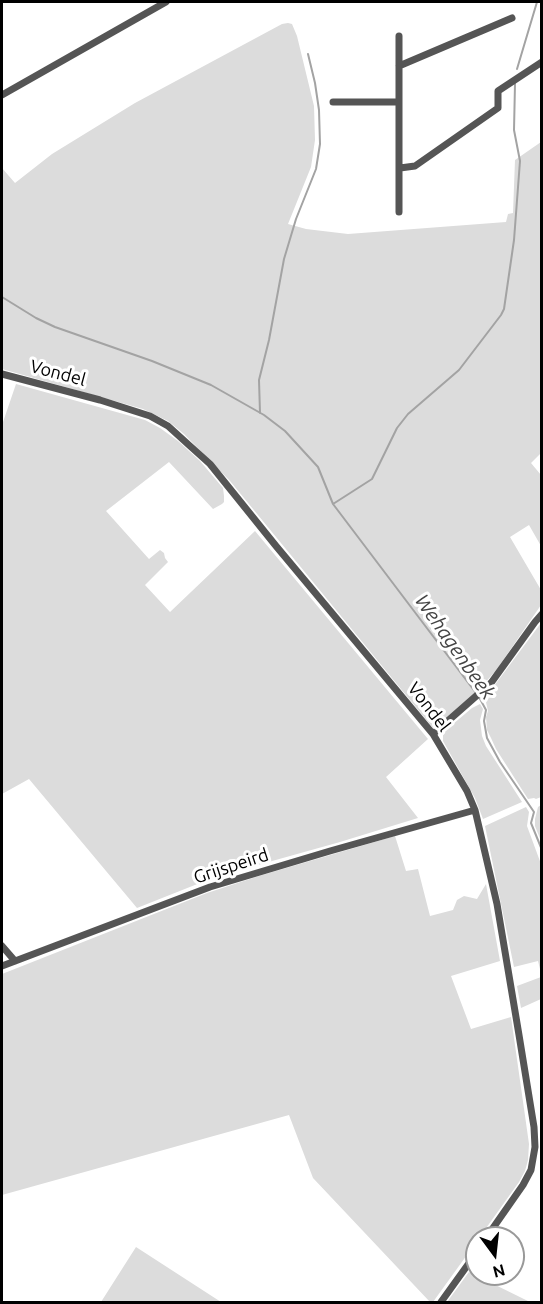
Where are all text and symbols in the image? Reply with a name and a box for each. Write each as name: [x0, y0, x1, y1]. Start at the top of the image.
street label: Vondel: [28, 355, 88, 391]
water label: Wehagenbeek: [410, 590, 500, 704]
street label: Vondel: [403, 678, 455, 736]
street label: Grijspeird: [191, 844, 271, 888]
north arrow: [465, 1226, 525, 1286]
text: N: [491, 1261, 507, 1282]

